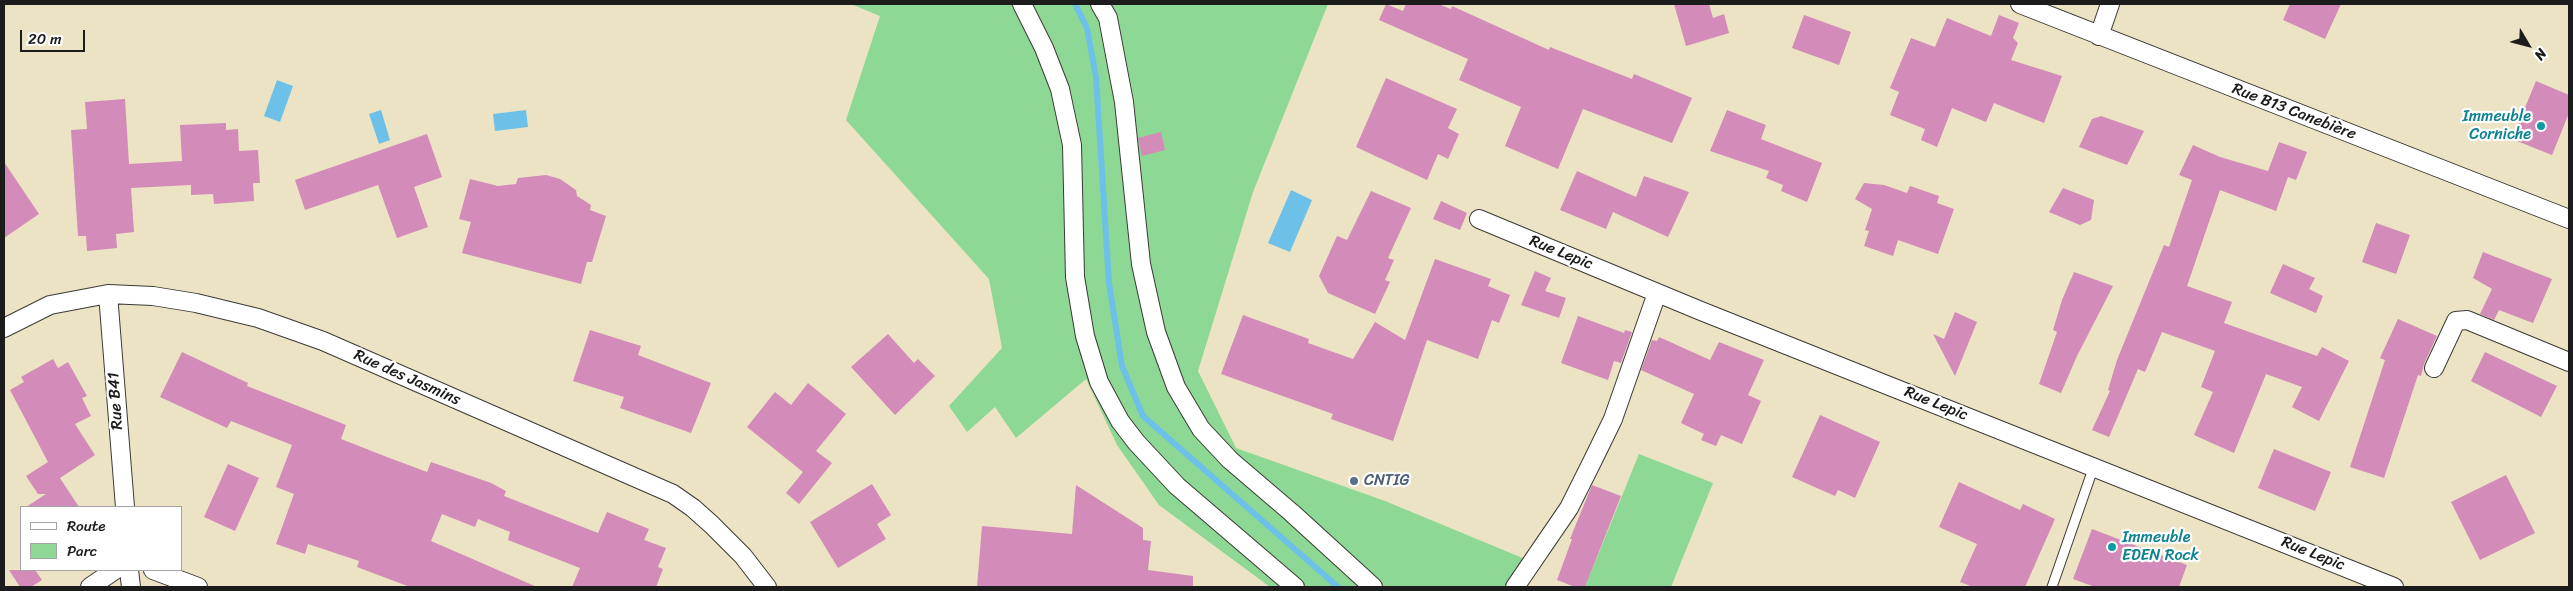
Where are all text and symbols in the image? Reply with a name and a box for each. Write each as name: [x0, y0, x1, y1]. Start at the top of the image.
scale bar: [22, 20, 88, 52]
north arrow: [2503, 20, 2553, 70]
text: 20 m: [28, 26, 62, 52]
text: N: [2527, 43, 2553, 66]
street label: Rue B13 Canebière: [2229, 79, 2359, 145]
place label: Immeuble Corniche: [2462, 107, 2531, 145]
marker: Immeuble Corniche: [2535, 120, 2547, 132]
street label: Rue Lepic: [1526, 232, 1596, 274]
street label: Rue des Jasmins: [351, 346, 463, 410]
street label: Rue B41: [104, 372, 128, 430]
street label: Rue Lepic: [1901, 383, 1971, 425]
place label: CNTIG: [1364, 471, 1409, 491]
marker: CNTIG: [1348, 475, 1360, 487]
legend: [20, 506, 182, 571]
text: Route: [67, 513, 106, 539]
place label: Immeuble EDEN Rock: [2122, 528, 2199, 566]
street label: Rue Lepic: [2278, 533, 2348, 575]
text: Parc: [67, 538, 97, 564]
marker: Immeuble EDEN Rock: [2106, 541, 2118, 553]

